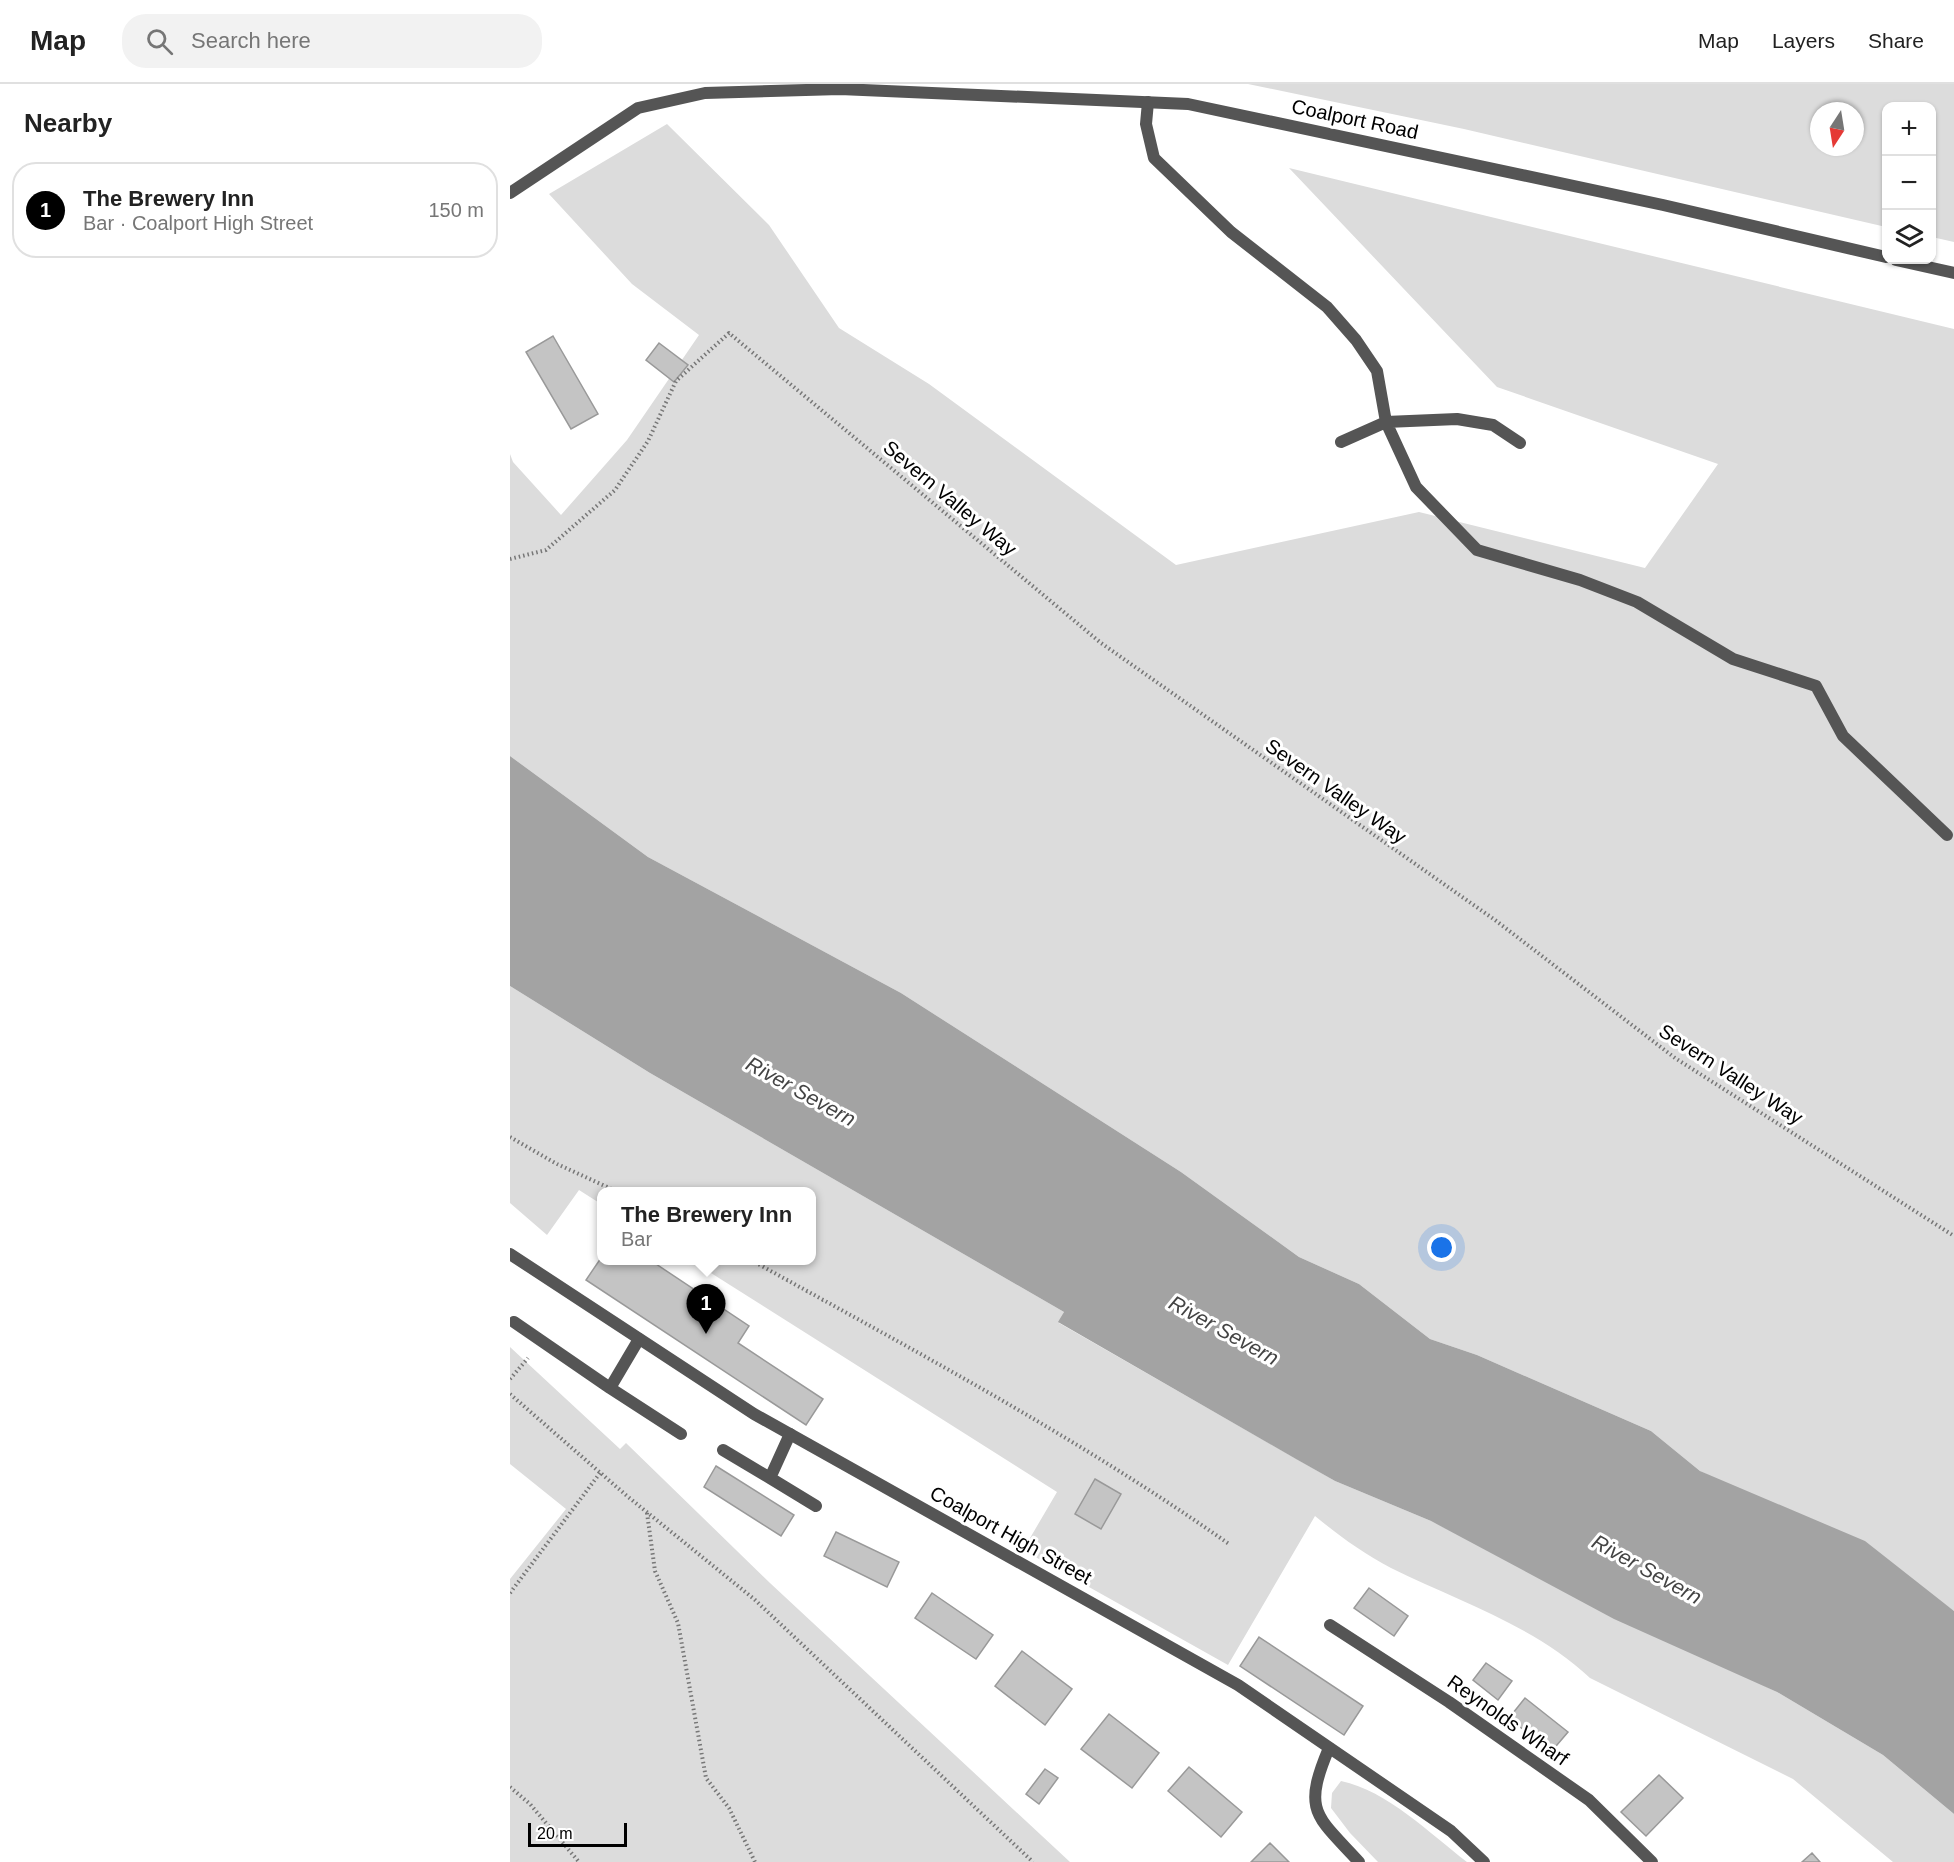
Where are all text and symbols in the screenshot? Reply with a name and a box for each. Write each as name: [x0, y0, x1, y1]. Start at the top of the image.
search box: [122, 14, 542, 68]
text: Map: [30, 25, 86, 56]
icon: search: [143, 25, 176, 58]
text: Search here: [191, 28, 311, 53]
text: Map: [1698, 29, 1739, 52]
text: Layers: [1772, 29, 1835, 52]
text: Share: [1868, 29, 1924, 52]
street label: Coalport Road: [1290, 95, 1420, 143]
north arrow: [1810, 102, 1864, 156]
map controls: [1882, 102, 1936, 264]
button: +: [1882, 102, 1936, 156]
text: Nearby: [24, 108, 112, 138]
button: −: [1882, 156, 1936, 210]
text: The Brewery Inn: [83, 186, 254, 211]
text: 1: [40, 199, 51, 221]
text: 150 m: [428, 199, 484, 221]
button: layers: [1882, 210, 1936, 264]
text: Bar · Coalport High Street: [83, 212, 313, 234]
street label: Severn Valley Way: [879, 436, 1021, 560]
street label: Severn Valley Way: [1261, 734, 1411, 848]
street label: Severn Valley Way: [1655, 1019, 1807, 1129]
water label: River Severn: [742, 1052, 860, 1130]
popup: [597, 1187, 816, 1265]
text: The Brewery Inn: [621, 1202, 792, 1227]
text: Bar: [621, 1228, 652, 1250]
your location: [1427, 1233, 1456, 1262]
pin: 1: [686, 1284, 726, 1334]
water label: River Severn: [1165, 1291, 1283, 1369]
street label: Coalport High Street: [926, 1481, 1096, 1589]
water label: River Severn: [1588, 1530, 1706, 1608]
street label: Reynolds Wharf: [1443, 1670, 1573, 1770]
scale bar: [528, 1820, 627, 1848]
text: 20 m: [537, 1825, 573, 1842]

